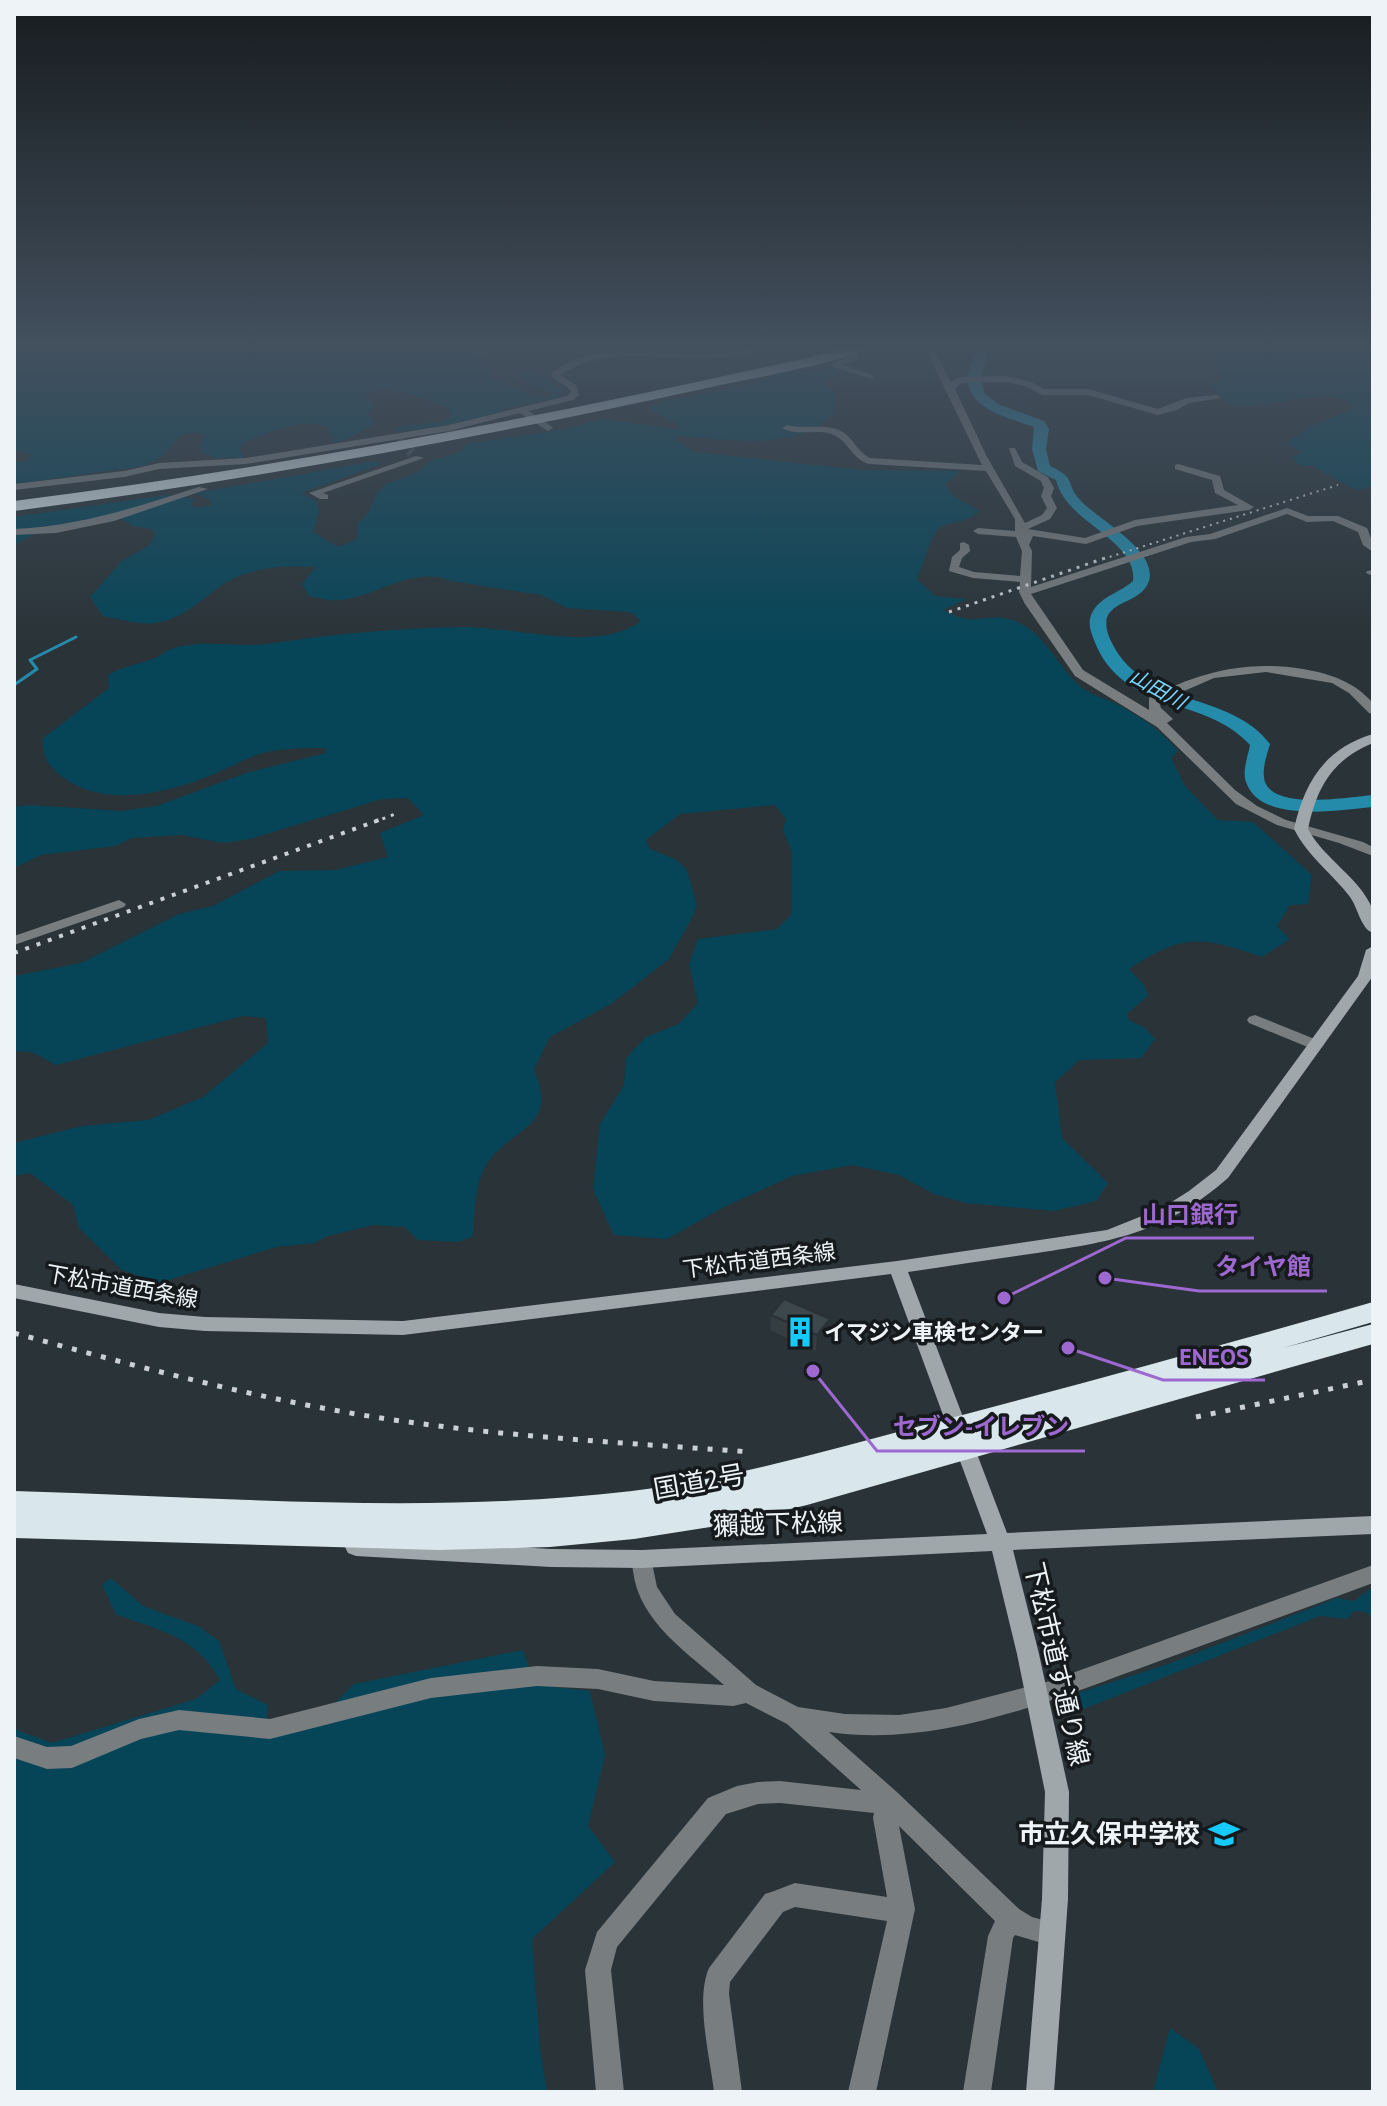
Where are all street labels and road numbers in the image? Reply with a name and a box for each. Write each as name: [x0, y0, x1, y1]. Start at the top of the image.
street label: 下松市道西条線: [681, 1237, 837, 1283]
street label: 下松市道西条線: [44, 1259, 200, 1313]
street label: 国道2号: [651, 1457, 747, 1506]
street label: 獺越下松線: [712, 1505, 844, 1542]
street label: 下松市道す通り線: [1018, 1559, 1097, 1769]

